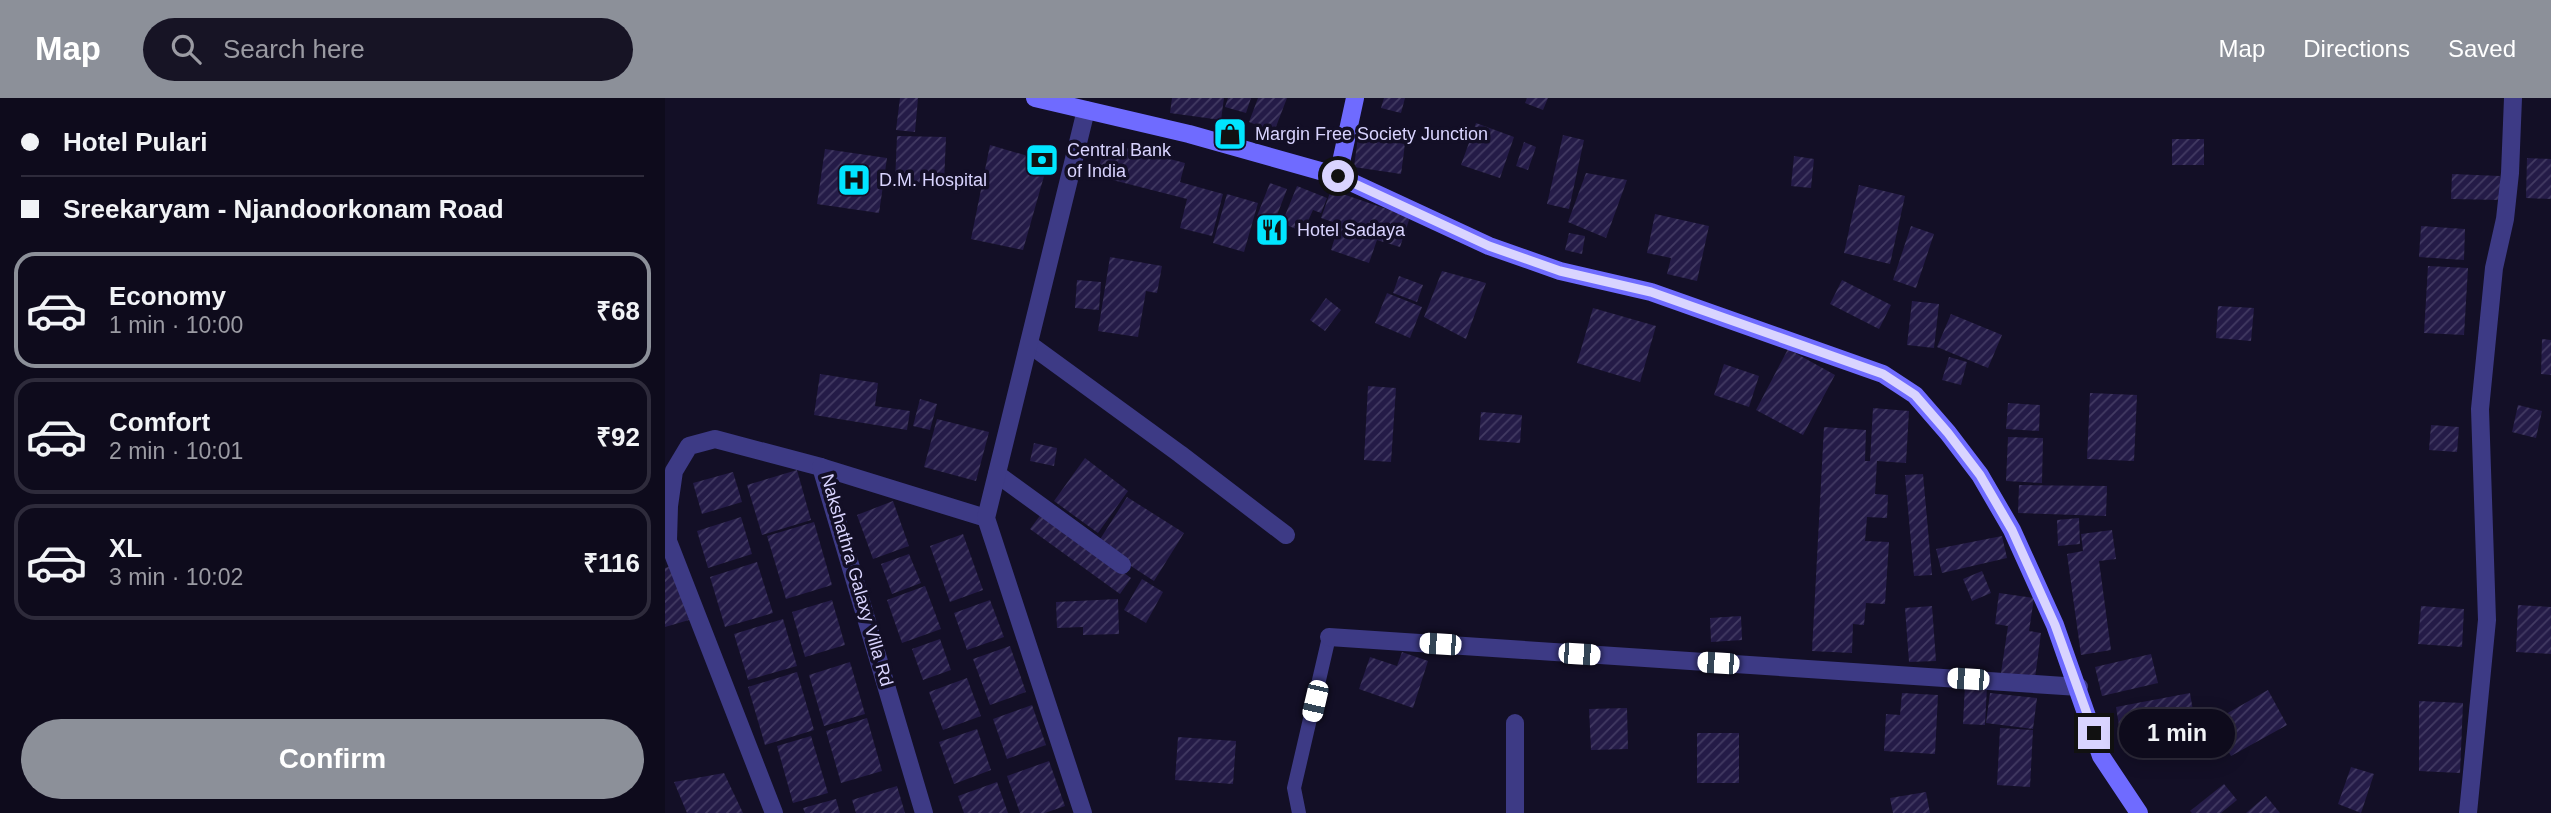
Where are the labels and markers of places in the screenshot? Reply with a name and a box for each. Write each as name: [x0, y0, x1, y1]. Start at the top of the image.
shop icon: Margin Free Society Junction: [1211, 115, 1249, 153]
place label: Margin Free Society Junction: [1255, 124, 1488, 144]
place label: Central Bank of India: [1067, 140, 1172, 181]
bank icon: Central Bank of India: [1023, 141, 1061, 179]
hospital icon: D.M. Hospital: [835, 161, 873, 199]
place label: D.M. Hospital: [879, 170, 987, 190]
restaurant icon: Hotel Sadaya: [1253, 211, 1291, 249]
place label: Hotel Sadaya: [1297, 220, 1406, 240]

